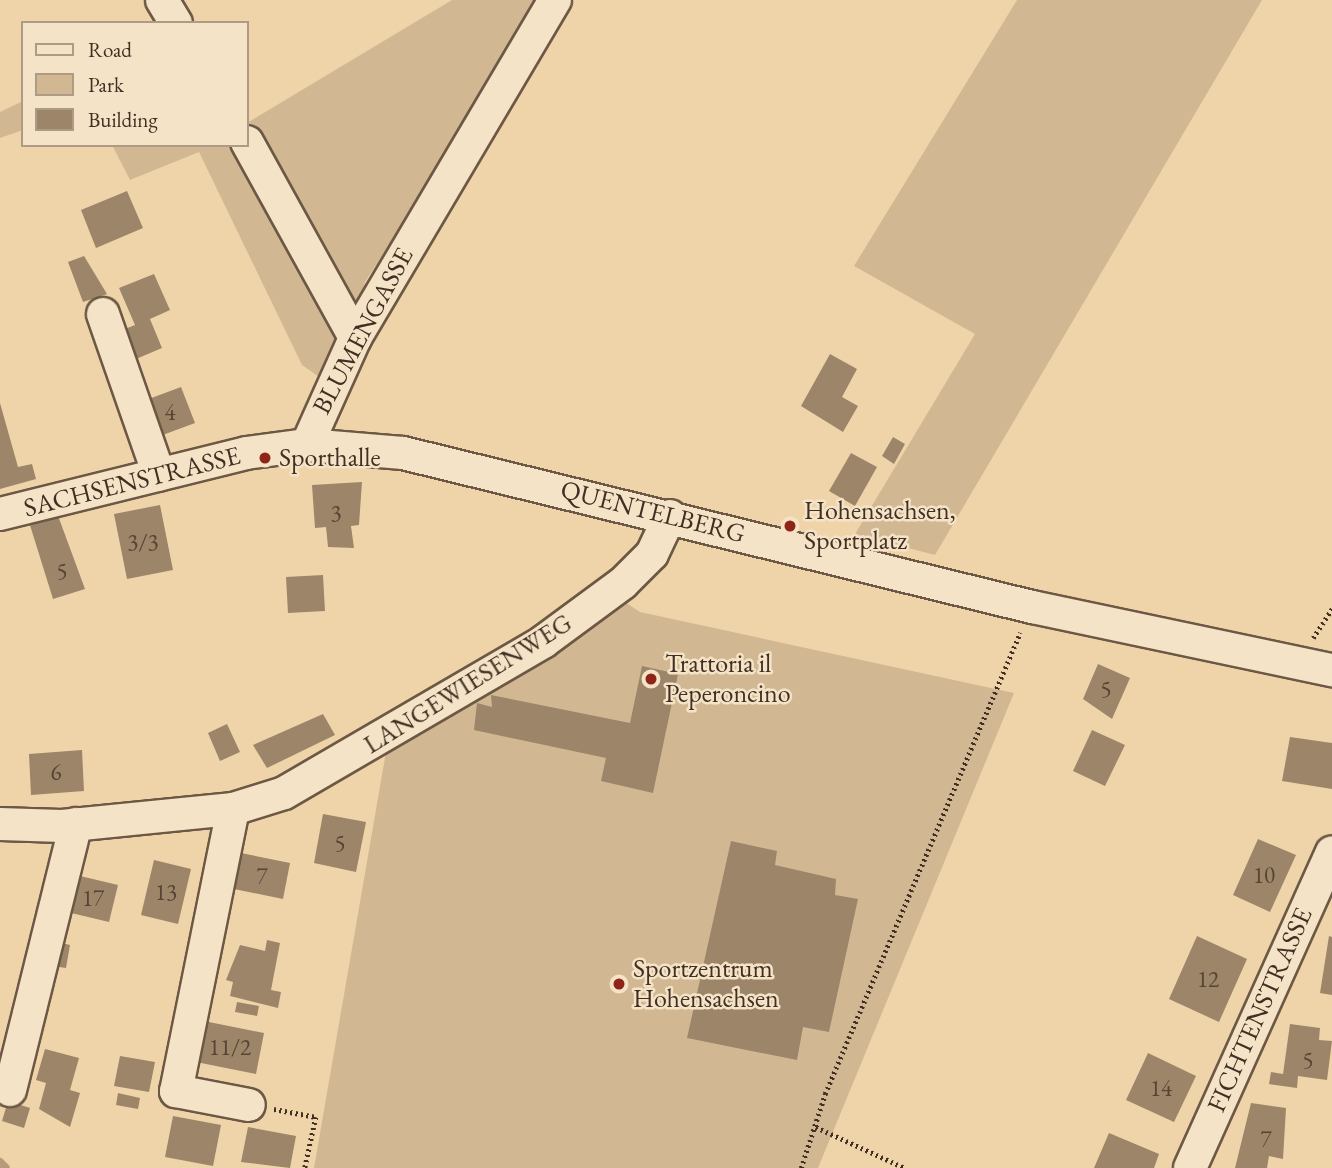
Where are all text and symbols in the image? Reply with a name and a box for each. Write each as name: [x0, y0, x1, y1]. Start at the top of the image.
legend: [21, 21, 248, 147]
text: Road: [88, 36, 132, 63]
text: Park: [88, 71, 124, 98]
text: Building: [88, 106, 158, 133]
street label: BLUMENGASSE: [306, 242, 420, 420]
house number: 4: [164, 398, 176, 426]
street label: SACHSENSTRASSE: [20, 440, 244, 524]
place label: Sporthalle: [279, 442, 381, 474]
marker: Sporthalle: [257, 450, 273, 466]
street label: QUENTELBERG: [558, 474, 748, 550]
place label: Hohensachsen, Sportplatz: [804, 495, 956, 556]
house number: 3: [330, 499, 342, 527]
marker: Hohensachsen, Sportplatz: [782, 518, 798, 534]
house number: 3/3: [127, 528, 159, 556]
house number: 5: [56, 557, 68, 585]
street label: LANGEWIESENWEG: [358, 607, 578, 761]
place label: Trattoria il Peperoncino: [665, 648, 791, 710]
marker: Trattoria il Peperoncino: [643, 671, 659, 687]
house number: 5: [1100, 675, 1112, 703]
house number: 6: [50, 758, 62, 786]
house number: 5: [334, 829, 346, 857]
house number: 10: [1253, 861, 1275, 889]
house number: 7: [256, 862, 268, 890]
house number: 13: [155, 878, 177, 906]
house number: 17: [82, 884, 104, 912]
street label: FICHTENSTRASSE: [1201, 903, 1319, 1117]
place label: Sportzentrum Hohensachsen: [633, 953, 779, 1014]
house number: 12: [1197, 965, 1219, 993]
marker: Sportzentrum Hohensachsen: [611, 976, 627, 992]
house number: 11/2: [209, 1033, 251, 1061]
house number: 5: [1302, 1046, 1314, 1074]
house number: 14: [1150, 1074, 1172, 1102]
house number: 7: [1260, 1125, 1272, 1153]

